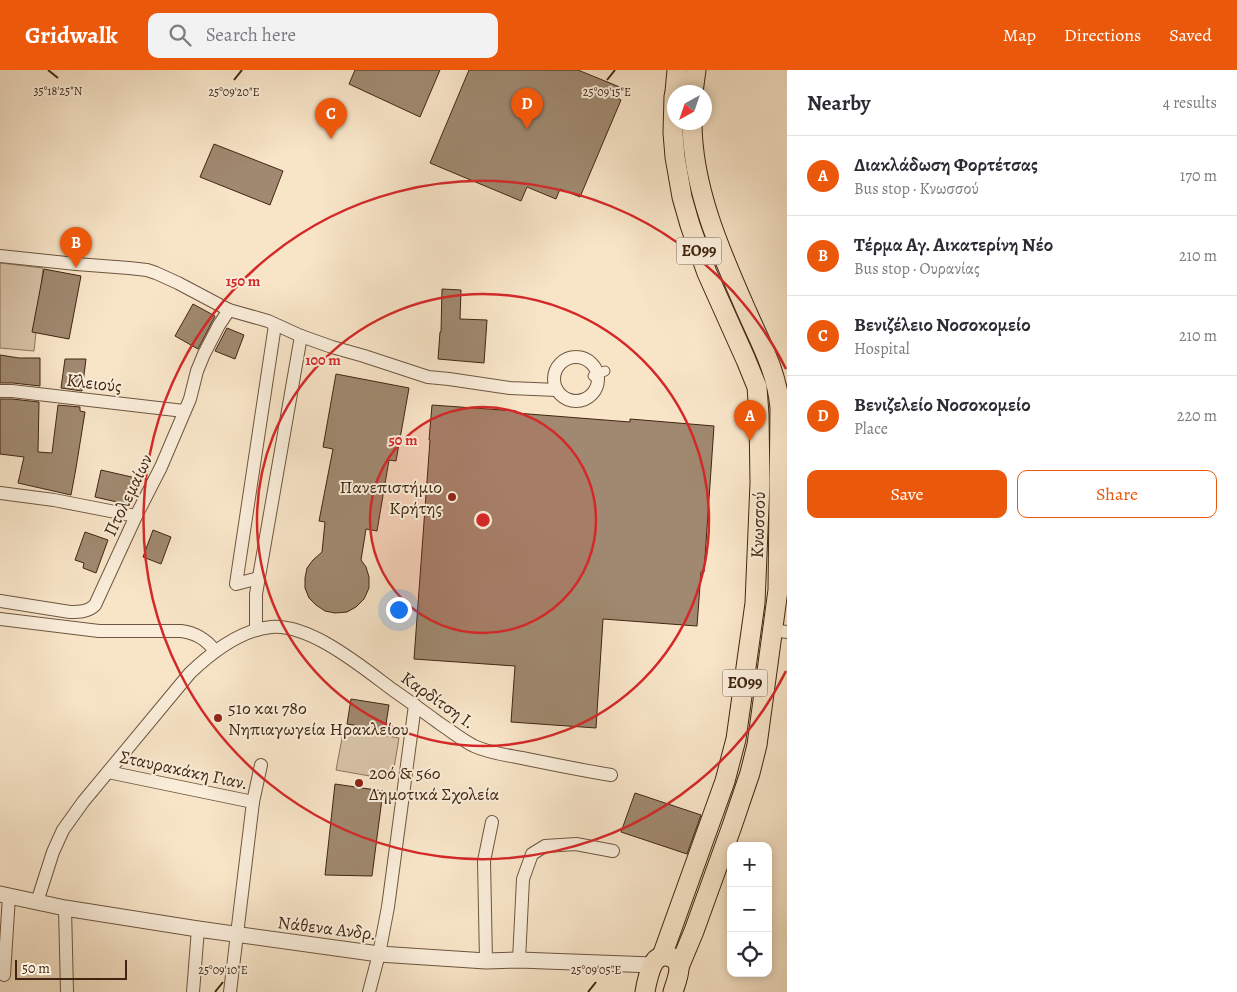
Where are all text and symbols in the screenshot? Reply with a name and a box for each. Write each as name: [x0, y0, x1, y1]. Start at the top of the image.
search box: [148, 13, 498, 58]
text: Gridwalk: [25, 19, 118, 51]
icon: search: [166, 21, 194, 49]
text: Search here: [206, 22, 296, 48]
text: Map: [1003, 23, 1036, 47]
text: Directions: [1064, 23, 1141, 47]
text: Saved: [1169, 23, 1212, 47]
text: 35°18'25"N: [34, 83, 83, 99]
text: 25°09'20"E: [208, 84, 260, 100]
text: 25°09'15"E: [583, 84, 631, 100]
north arrow: [667, 85, 712, 130]
pin: D: [511, 88, 543, 129]
text: Nearby: [807, 89, 870, 117]
text: 4 results: [1163, 92, 1217, 114]
pin: C: [315, 98, 347, 139]
text: Διακλάδωση Φορτέτσας: [854, 152, 1038, 178]
text: A: [818, 165, 828, 187]
text: 170 m: [1180, 165, 1217, 187]
text: Bus stop · Κνωσσού: [854, 178, 979, 200]
pin: B: [60, 227, 92, 268]
text: Τέρμα Αγ. Αικατερίνη Νέο: [854, 232, 1053, 258]
road number: ΕΟ99: [676, 238, 722, 265]
text: B: [818, 245, 828, 267]
text: 210 m: [1179, 245, 1217, 267]
text: Bus stop · Ουρανίας: [854, 258, 980, 280]
text: 150 m: [226, 271, 261, 291]
text: Βενιζέλειο Νοσοκομείο: [854, 312, 1031, 338]
text: C: [818, 325, 828, 347]
text: 210 m: [1179, 325, 1217, 347]
text: Hospital: [854, 338, 910, 360]
text: 100 m: [305, 350, 341, 370]
street label: Κλειούς: [65, 368, 123, 398]
text: Βενιζελείο Νοσοκομείο: [854, 392, 1031, 418]
pin: A: [734, 400, 766, 441]
text: D: [817, 405, 829, 427]
text: 220 m: [1177, 405, 1217, 427]
text: Place: [854, 418, 888, 440]
text: 50 m: [388, 430, 418, 450]
street label: Πτολεμαίων: [98, 450, 158, 540]
button: Save: [807, 470, 1007, 518]
button: Share: [1017, 470, 1217, 518]
place label: Πανεπιστήμιο Κρήτης: [340, 475, 442, 520]
marker: Πανεπιστήμιο Κρήτης: [446, 491, 458, 503]
street label: Κνωσσού: [745, 491, 771, 559]
centre of rings: [474, 511, 492, 529]
your location: [386, 597, 412, 623]
street label: Καρδίτση Ι.: [396, 666, 480, 734]
road number: ΕΟ99: [722, 670, 768, 696]
place label: 51ο και 78ο Νηπιαγωγεία Ηρακλείου: [228, 696, 409, 741]
marker: 51ο και 78ο Νηπιαγωγεία Ηρακλείου: [212, 712, 224, 724]
street label: Σταυρακάκη Γιαν.: [118, 745, 250, 795]
place label: 20ό & 56ο Δημοτικά Σχολεία: [369, 761, 499, 806]
marker: 20ό & 56ο Δημοτικά Σχολεία: [353, 777, 365, 789]
map controls: [727, 842, 772, 977]
button: +: [727, 842, 772, 887]
button: −: [727, 887, 772, 932]
street label: Νάθενα Ανδρ.: [276, 910, 378, 946]
button: locate: [727, 932, 772, 977]
scale bar: [15, 957, 128, 980]
text: 50 m: [22, 959, 50, 978]
text: 25°09'10"E: [198, 962, 248, 978]
text: 25°09'05"E: [571, 962, 621, 978]

